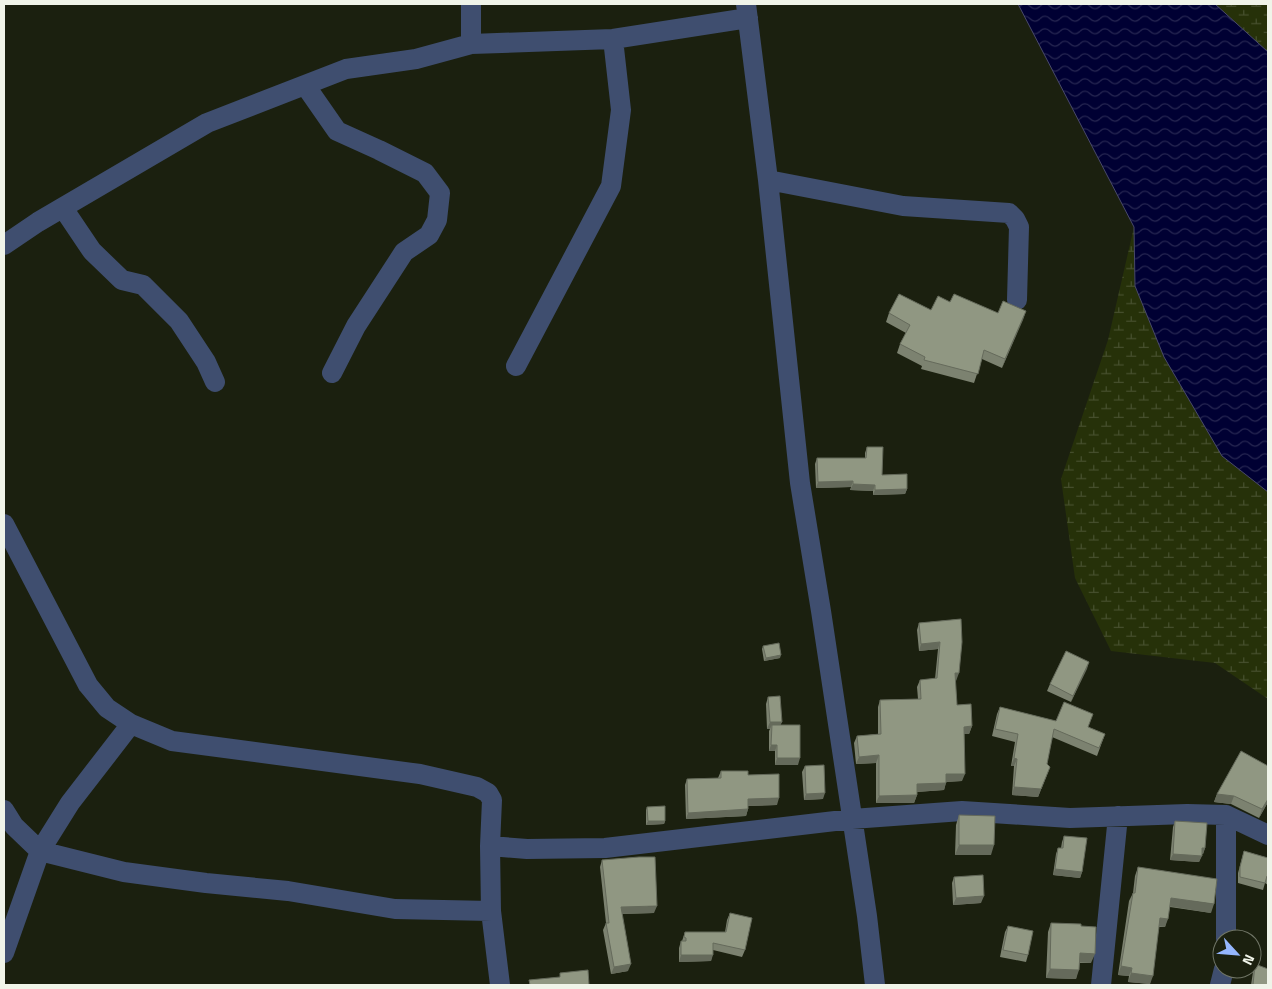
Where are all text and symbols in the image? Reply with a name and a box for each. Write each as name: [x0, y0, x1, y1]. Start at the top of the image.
north arrow: [1212, 929, 1262, 979]
text: N: [1238, 951, 1261, 969]

